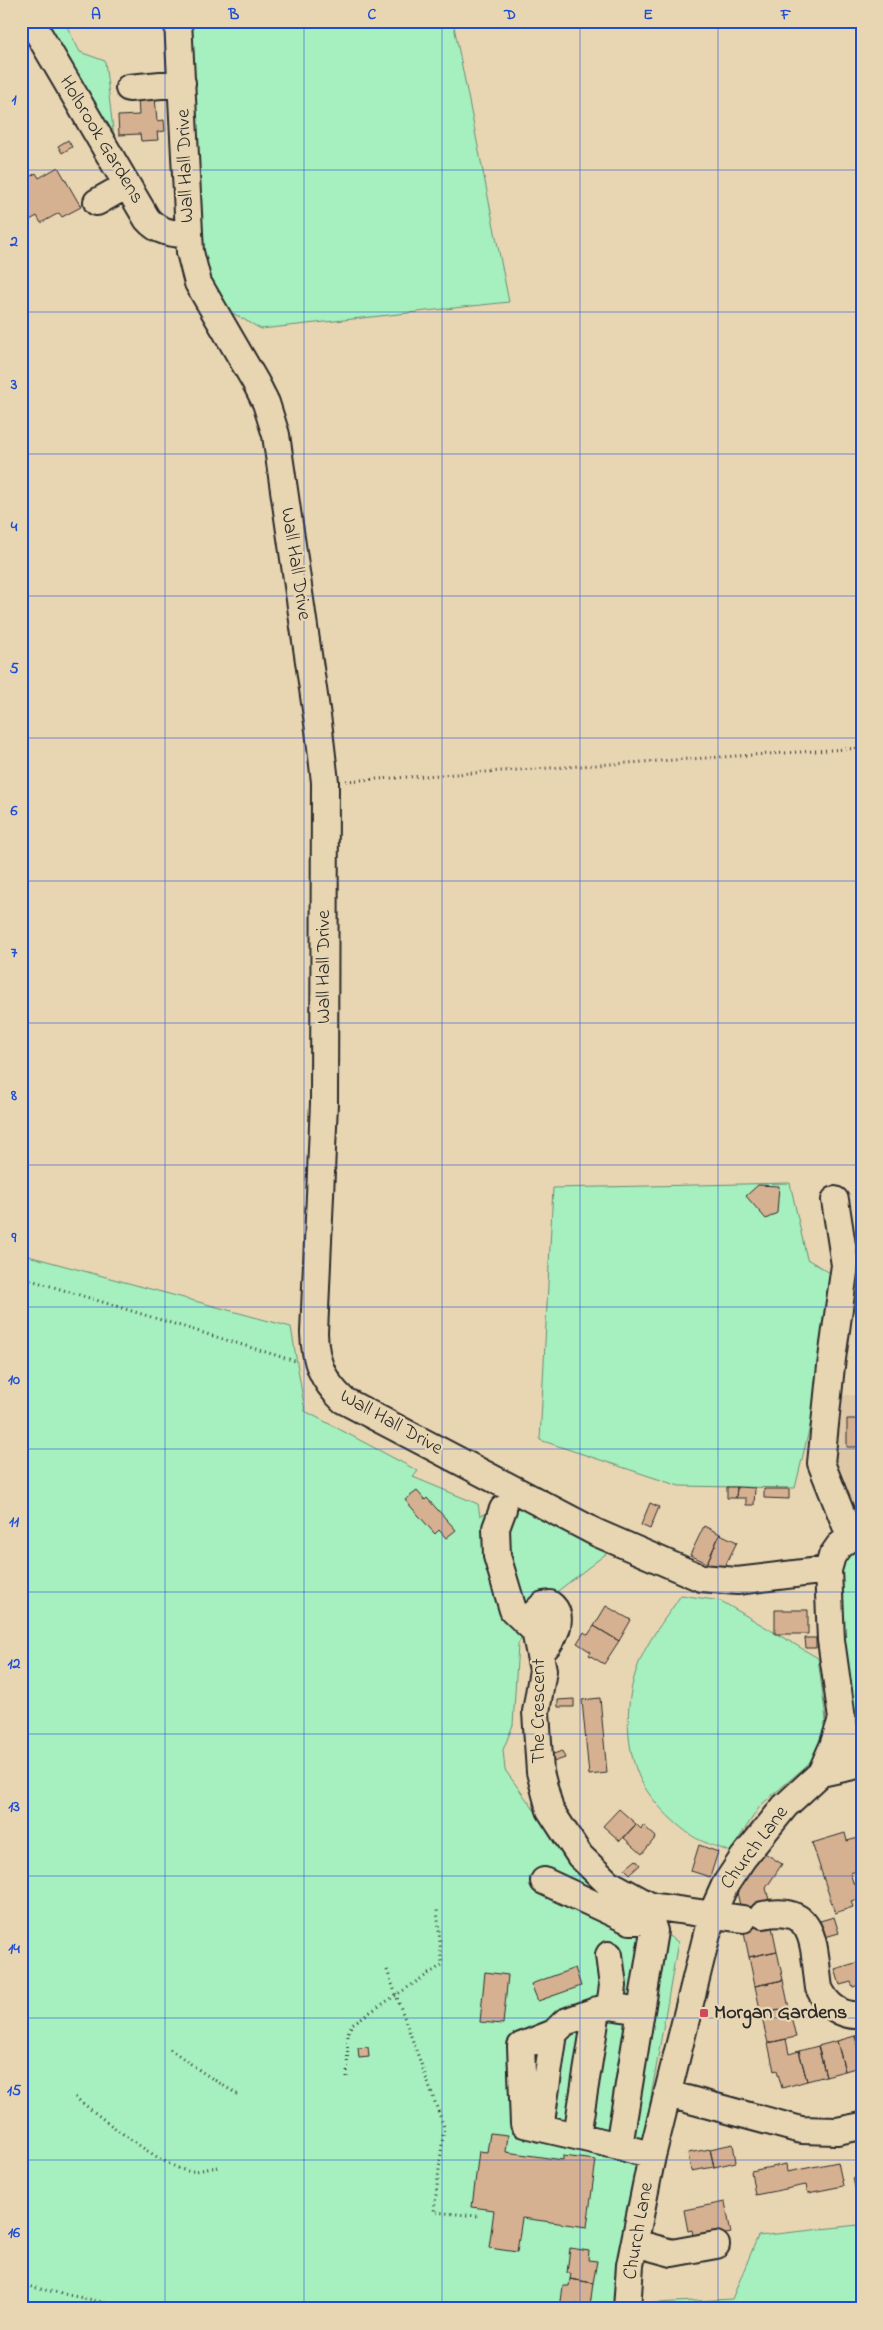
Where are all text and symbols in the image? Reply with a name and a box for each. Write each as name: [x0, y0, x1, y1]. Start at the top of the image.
text: A: [91, 3, 101, 27]
text: B: [228, 3, 240, 27]
text: C: [368, 3, 377, 27]
text: D: [503, 3, 516, 27]
text: E: [643, 3, 653, 27]
text: F: [780, 3, 792, 27]
street label: Holbrook Gardens: [51, 70, 151, 210]
text: 1: [11, 88, 17, 112]
street label: Wall Hall Drive: [170, 109, 202, 223]
text: 2: [9, 230, 18, 254]
text: 3: [10, 373, 18, 397]
street label: Wall Hall Drive: [272, 505, 318, 623]
text: 4: [10, 515, 18, 539]
text: 5: [9, 657, 19, 681]
text: 6: [9, 799, 18, 823]
street label: Wall Hall Drive: [310, 910, 339, 1024]
text: 7: [11, 941, 18, 965]
text: 8: [10, 1084, 17, 1108]
text: 9: [11, 1226, 17, 1250]
text: 10: [8, 1368, 20, 1392]
street label: Wall Hall Drive: [334, 1383, 448, 1463]
text: 11: [9, 1510, 20, 1534]
text: 12: [7, 1652, 21, 1676]
street label: The Crescent: [525, 1658, 554, 1764]
text: 13: [8, 1795, 20, 1819]
street label: Church Lane: [714, 1800, 796, 1896]
text: 14: [8, 1937, 20, 1961]
place label: Morgan Gardens: [714, 1999, 847, 2029]
marker: Morgan Gardens: [698, 2007, 710, 2019]
text: 15: [7, 2079, 22, 2103]
street label: Church Lane: [616, 2180, 662, 2282]
text: 16: [8, 2221, 21, 2245]

